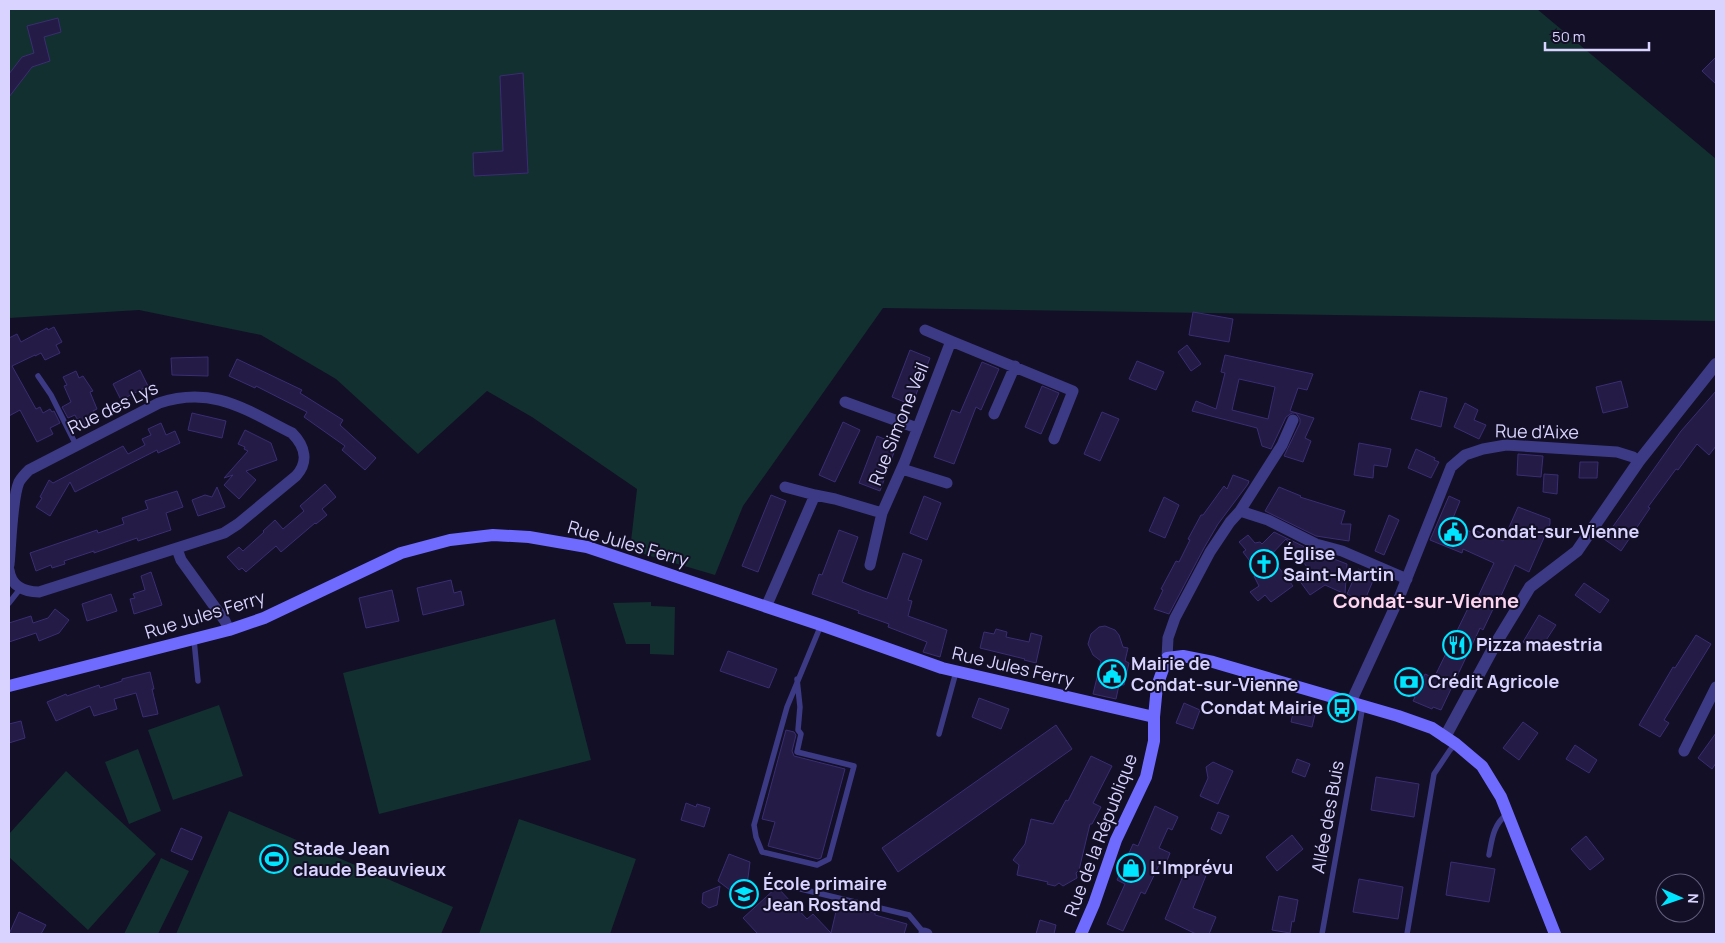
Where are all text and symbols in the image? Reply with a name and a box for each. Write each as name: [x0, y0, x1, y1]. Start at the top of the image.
scale bar: [1545, 20, 1649, 52]
text: 50 m: [1552, 26, 1586, 47]
street label: Rue Simone Veil: [862, 359, 934, 489]
street label: Rue des Lys: [63, 375, 162, 439]
street label: Rue d'Aixe: [1495, 418, 1579, 444]
street label: Rue Jules Ferry: [565, 514, 692, 572]
public building icon: Condat-sur-Vienne: [1438, 517, 1468, 547]
place label: Condat-sur-Vienne: [1472, 519, 1639, 543]
place label: Église Saint-Martin: [1283, 541, 1394, 586]
church icon: Église Saint-Martin: [1249, 549, 1279, 579]
street label: Rue Jules Ferry: [142, 584, 268, 644]
district label: Condat-sur-Vienne: [1333, 587, 1519, 614]
restaurant icon: Pizza maestria: [1442, 630, 1472, 660]
place label: Pizza maestria: [1476, 632, 1603, 656]
street label: Rue Jules Ferry: [950, 640, 1077, 692]
place label: Mairie de Condat-sur-Vienne: [1131, 651, 1298, 696]
public building icon: Mairie de Condat-sur-Vienne: [1097, 659, 1127, 689]
bank icon: Crédit Agricole: [1394, 667, 1424, 697]
place label: Crédit Agricole: [1428, 669, 1560, 693]
bus stop icon: Condat Mairie: [1327, 693, 1357, 723]
place label: Condat Mairie: [1201, 695, 1323, 719]
street label: Rue de la République: [1058, 750, 1142, 920]
street label: Allée des Buis: [1305, 759, 1349, 875]
place label: Stade Jean claude Beauvieux: [293, 836, 446, 881]
sports icon: Stade Jean claude Beauvieux: [259, 844, 289, 874]
shop icon: L'Imprévu: [1116, 853, 1146, 883]
place label: L'Imprévu: [1150, 855, 1233, 879]
place label: École primaire Jean Rostand: [763, 871, 887, 916]
north arrow: [1655, 873, 1705, 923]
school or university icon: École primaire Jean Rostand: [729, 879, 759, 909]
text: N: [1684, 893, 1703, 904]

